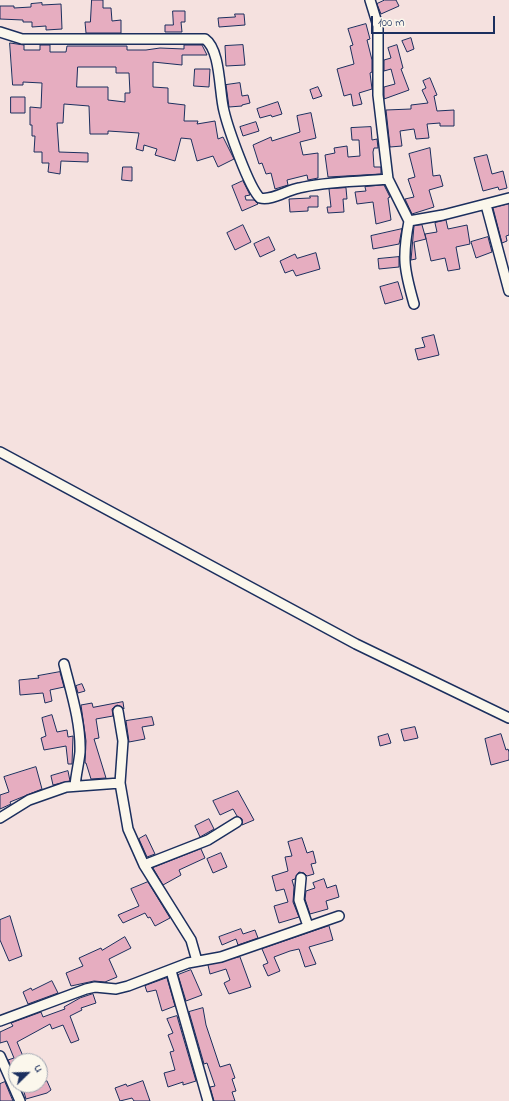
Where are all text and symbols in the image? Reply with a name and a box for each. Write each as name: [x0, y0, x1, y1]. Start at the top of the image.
scale bar: [373, 8, 497, 34]
text: 100 m: [378, 14, 405, 32]
north arrow: [8, 1053, 48, 1093]
text: U: [29, 1062, 47, 1075]

